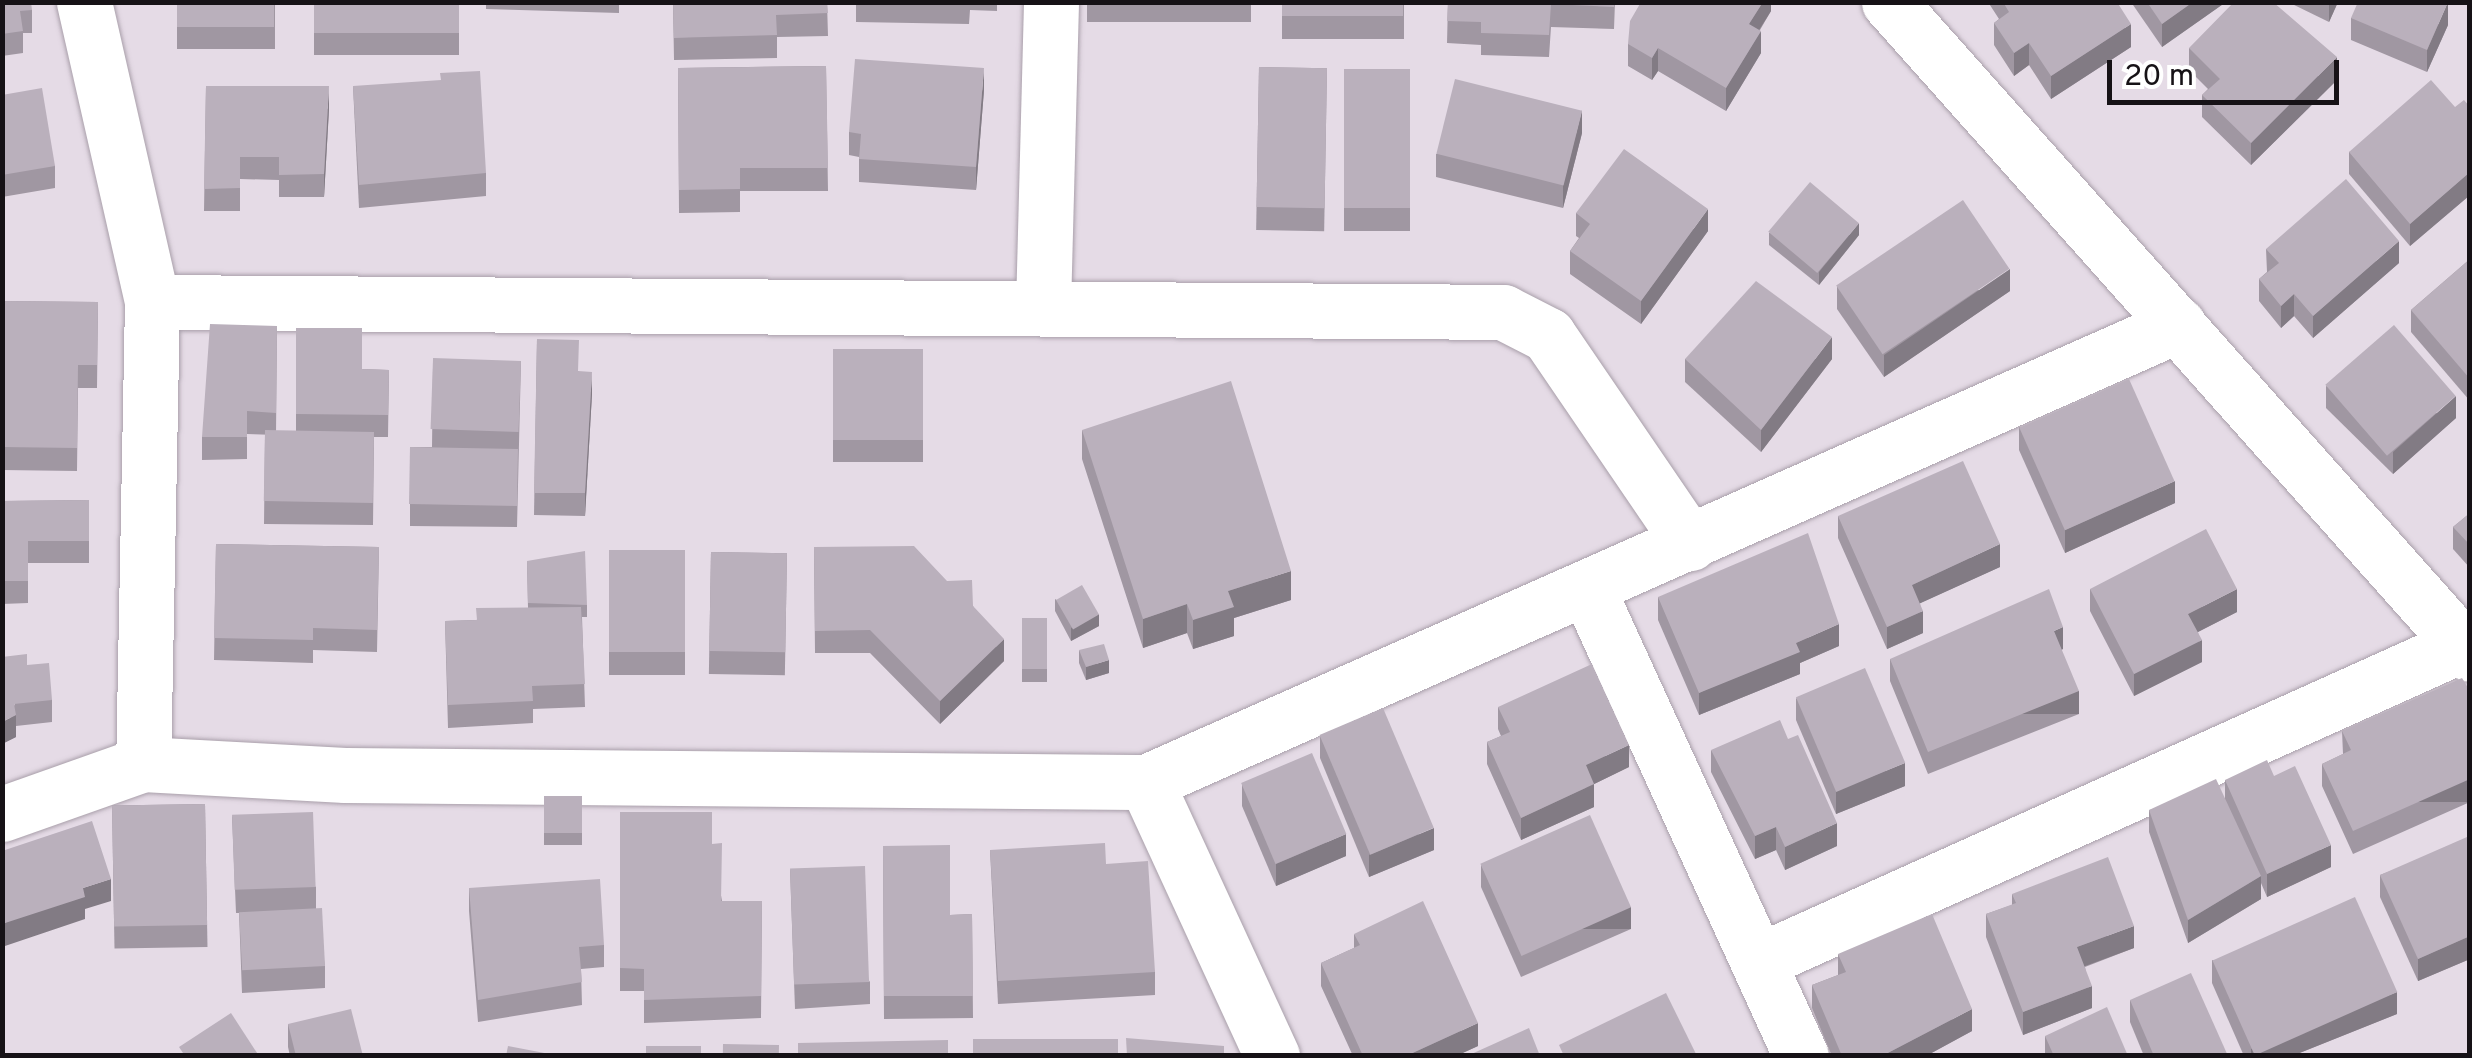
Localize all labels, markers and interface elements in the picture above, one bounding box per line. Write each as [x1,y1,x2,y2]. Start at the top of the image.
scale bar [2112,40,2344,102]
text: 20 m [2124,59,2194,96]

